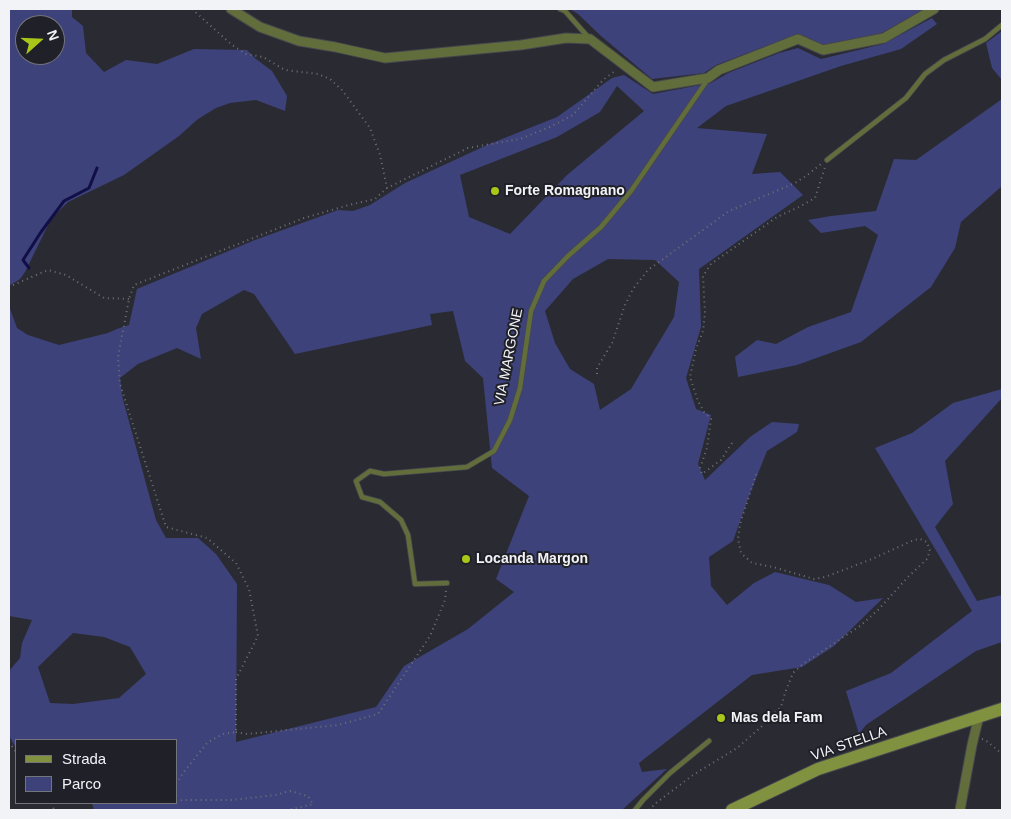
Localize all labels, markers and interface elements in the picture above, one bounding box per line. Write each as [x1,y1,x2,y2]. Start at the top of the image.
north arrow [15,15,65,65]
text: N [44,28,62,43]
place label: Forte Romagnano [505,183,625,199]
marker: Forte Romagnano [489,185,501,197]
street label: VIA MARGONE [491,307,527,407]
place label: Locanda Margon [476,551,588,567]
marker: Locanda Margon [460,553,472,565]
place label: Mas dela Fam [731,710,823,726]
marker: Mas dela Fam [715,712,727,724]
street label: VIA STELLA [809,723,889,765]
legend [15,739,178,804]
text: Strada [62,750,106,767]
text: Parco [62,775,101,792]

